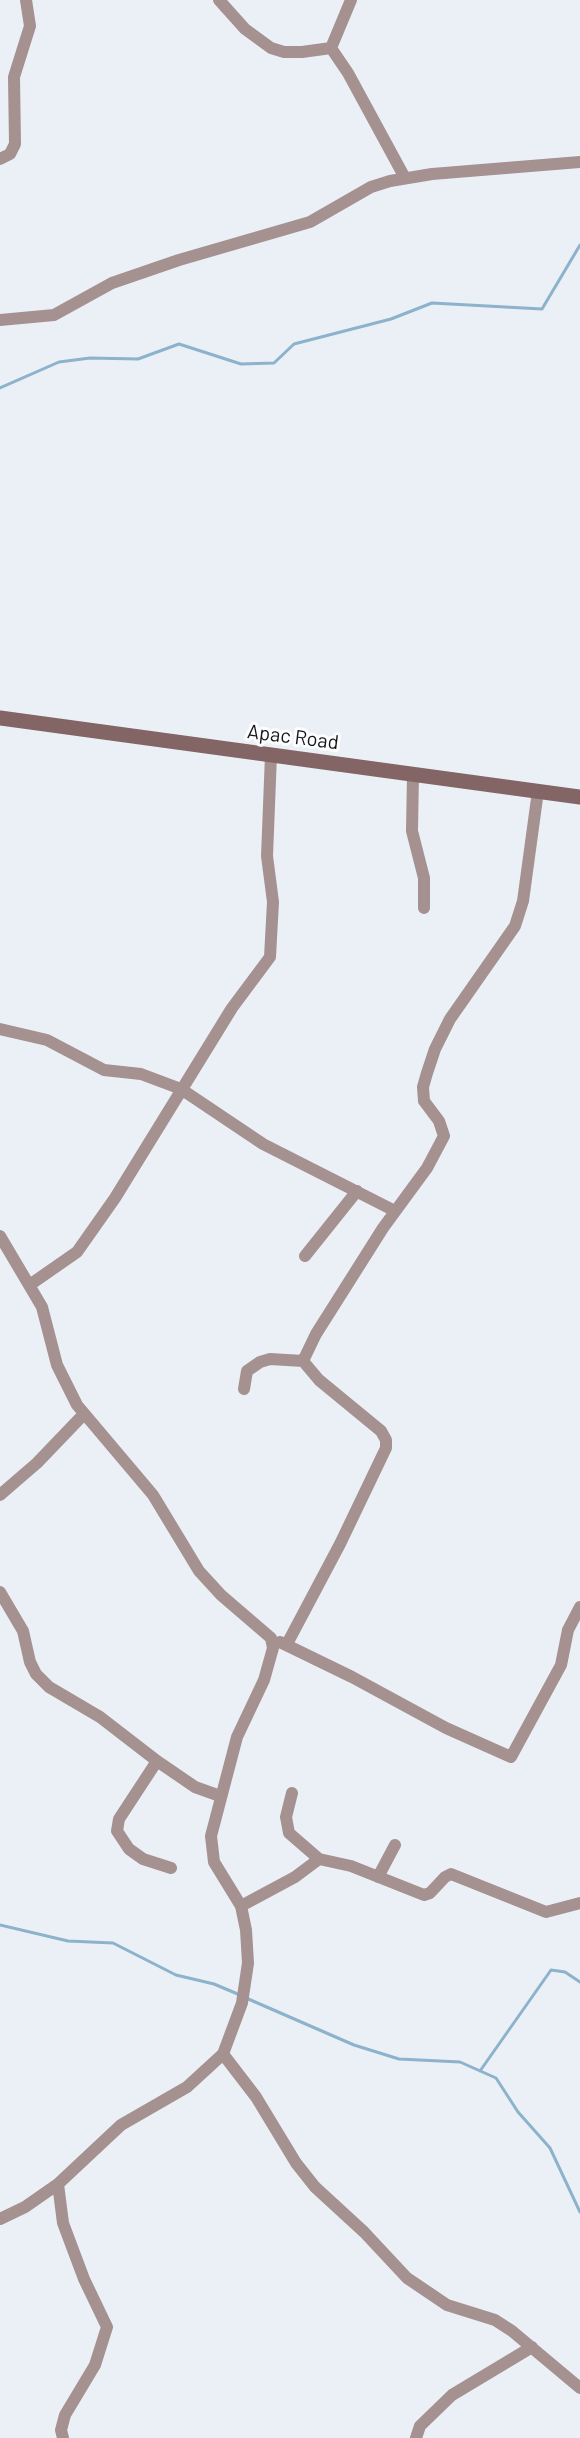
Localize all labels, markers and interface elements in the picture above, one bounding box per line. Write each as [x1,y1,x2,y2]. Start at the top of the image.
street label: Apac Road [246,719,340,755]

